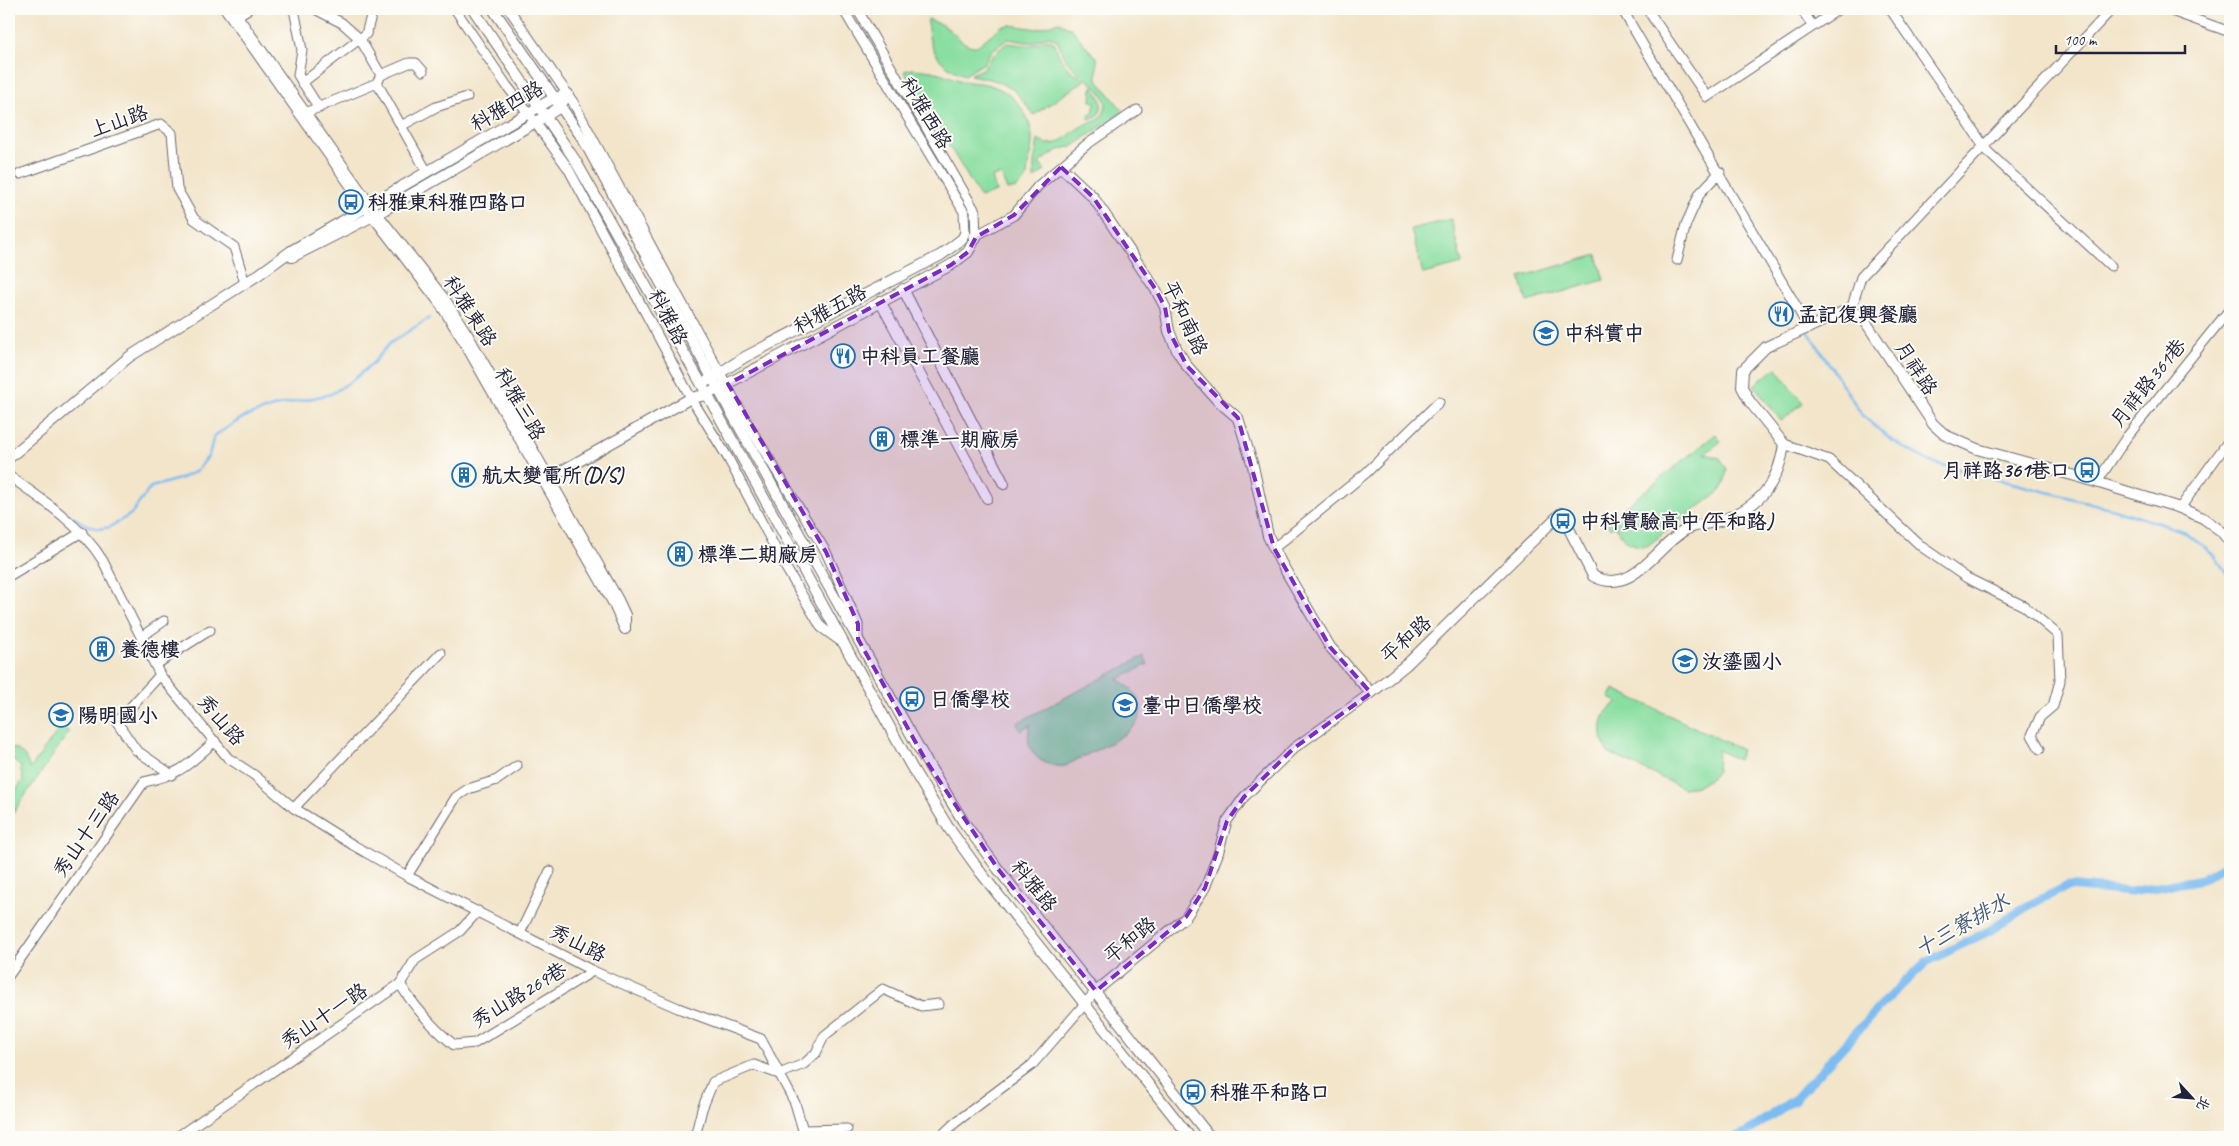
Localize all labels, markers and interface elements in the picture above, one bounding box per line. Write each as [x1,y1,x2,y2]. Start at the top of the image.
scale bar [2056,22,2185,54]
text: 100 m [2064,31,2098,50]
street label: 科雅西路 [895,72,958,155]
street label: 科雅四路 [466,75,549,137]
street label: 上山路 [87,99,152,143]
bus stop icon: 科雅東科雅四路口 [338,189,364,215]
place label: 科雅東科雅四路口 [368,190,528,215]
street label: 科雅東路 [438,271,503,352]
street label: 平和南路 [1157,276,1214,360]
street label: 科雅五路 [789,278,872,339]
street label: 科雅路 [643,285,694,350]
restaurant icon: 孟記復興餐廳 [1768,301,1794,327]
place label: 孟記復興餐廳 [1798,302,1918,327]
school or university icon: 中科實中 [1533,320,1559,346]
place label: 中科實中 [1564,321,1644,346]
street label: 月祥路361巷 [2105,333,2192,432]
street label: 月祥路 [1889,336,1943,401]
restaurant icon: 中科員工餐廳 [830,343,856,369]
place label: 中科員工餐廳 [860,344,980,369]
street label: 科雅三路 [489,363,551,446]
building icon: 標準一期廠房 [869,426,895,452]
place label: 標準一期廠房 [900,427,1020,452]
bus stop icon: 月祥路361巷口 [2074,457,2100,483]
place label: 月祥路361巷口 [1943,458,2070,483]
building icon: 航太變電所(D/S) [451,462,477,488]
place label: 航太變電所(D/S) [482,463,625,488]
bus stop icon: 中科實驗高中(平和路) [1550,508,1576,534]
place label: 中科實驗高中(平和路) [1580,509,1775,534]
building icon: 標準二期廠房 [667,541,693,567]
place label: 標準二期廠房 [698,542,818,567]
street label: 平和路 [1375,609,1437,668]
building icon: 養德樓 [89,636,115,662]
place label: 養德樓 [120,637,180,662]
school or university icon: 汝鎏國小 [1672,648,1698,674]
place label: 汝鎏國小 [1702,649,1782,674]
bus stop icon: 日僑學校 [899,686,925,712]
place label: 日僑學校 [930,687,1010,712]
street label: 秀山路 [192,689,251,752]
school or university icon: 臺中日僑學校 [1112,692,1138,718]
place label: 臺中日僑學校 [1142,693,1262,718]
school or university icon: 陽明國小 [48,702,74,728]
place label: 陽明國小 [78,703,158,728]
street label: 秀山十三路 [47,785,125,882]
street label: 科雅路 [1005,855,1063,918]
water label: 十三寮排水 [1910,887,2015,963]
street label: 平和路 [1099,911,1162,969]
street label: 秀山路 [546,918,611,968]
street label: 秀山路269巷 [467,956,572,1033]
street label: 秀山十一路 [276,977,373,1054]
north arrow [2166,1074,2216,1124]
bus stop icon: 科雅平和路口 [1180,1079,1206,1105]
place label: 科雅平和路口 [1210,1080,1330,1105]
text: 北 [2193,1093,2214,1113]

